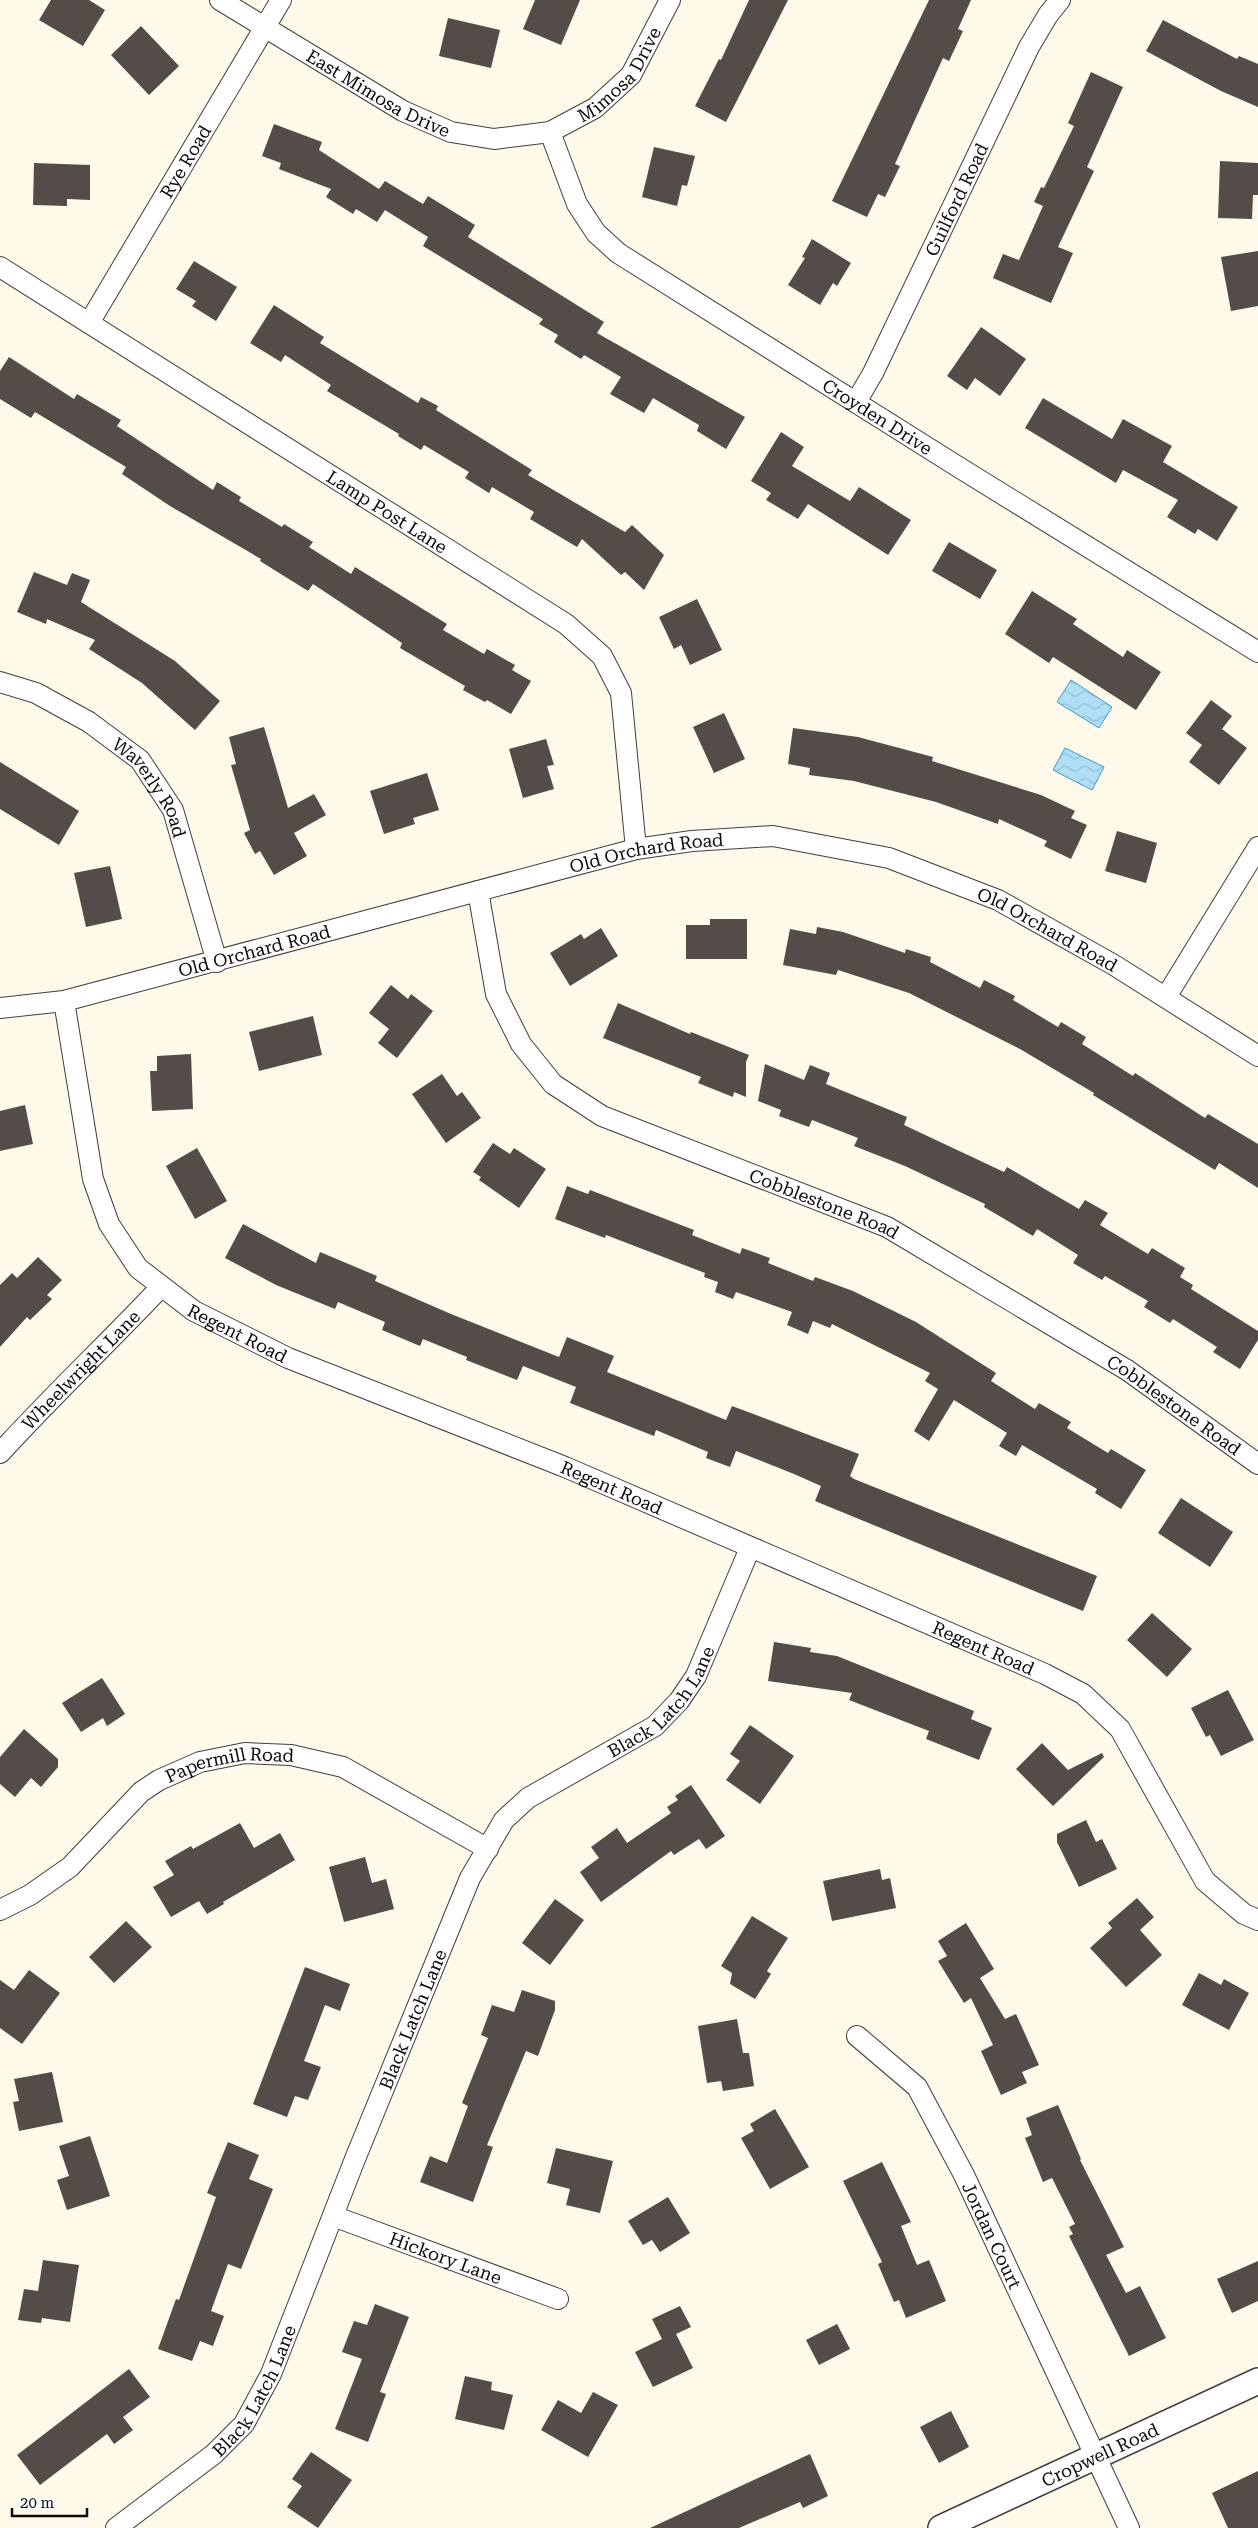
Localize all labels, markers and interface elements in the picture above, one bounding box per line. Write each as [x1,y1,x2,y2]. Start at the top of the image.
street label: Mimosa Drive [574,23,665,126]
street label: East Mimosa Drive [303,45,454,141]
street label: Rye Road [155,121,215,202]
street label: Guilford Road [920,139,992,259]
street label: Croyden Drive [819,374,937,459]
street label: Lamp Post Lane [323,465,452,557]
street label: Waverly Road [109,733,191,840]
street label: Old Orchard Road [567,829,725,877]
street label: Old Orchard Road [975,883,1122,976]
street label: Old Orchard Road [176,920,333,981]
street label: Cobblestone Road [746,1164,904,1243]
street label: Regent Road [184,1299,291,1367]
street label: Wheelwright Lane [17,1305,144,1434]
street label: Cobblestone Road [1104,1350,1246,1459]
street label: Regent Road [558,1456,666,1519]
street label: Regent Road [929,1616,1038,1679]
street label: Black Latch Lane [604,1643,718,1761]
street label: Papermill Road [162,1743,295,1787]
street label: Black Latch Lane [374,1946,450,2092]
street label: Jordan Court [958,2179,1026,2292]
street label: Hickory Lane [386,2227,505,2288]
street label: Black Latch Lane [208,2322,300,2460]
street label: Cropwell Road [1038,2418,1162,2491]
scale bar [12,2486,88,2518]
text: 20 m [20,2494,55,2512]

